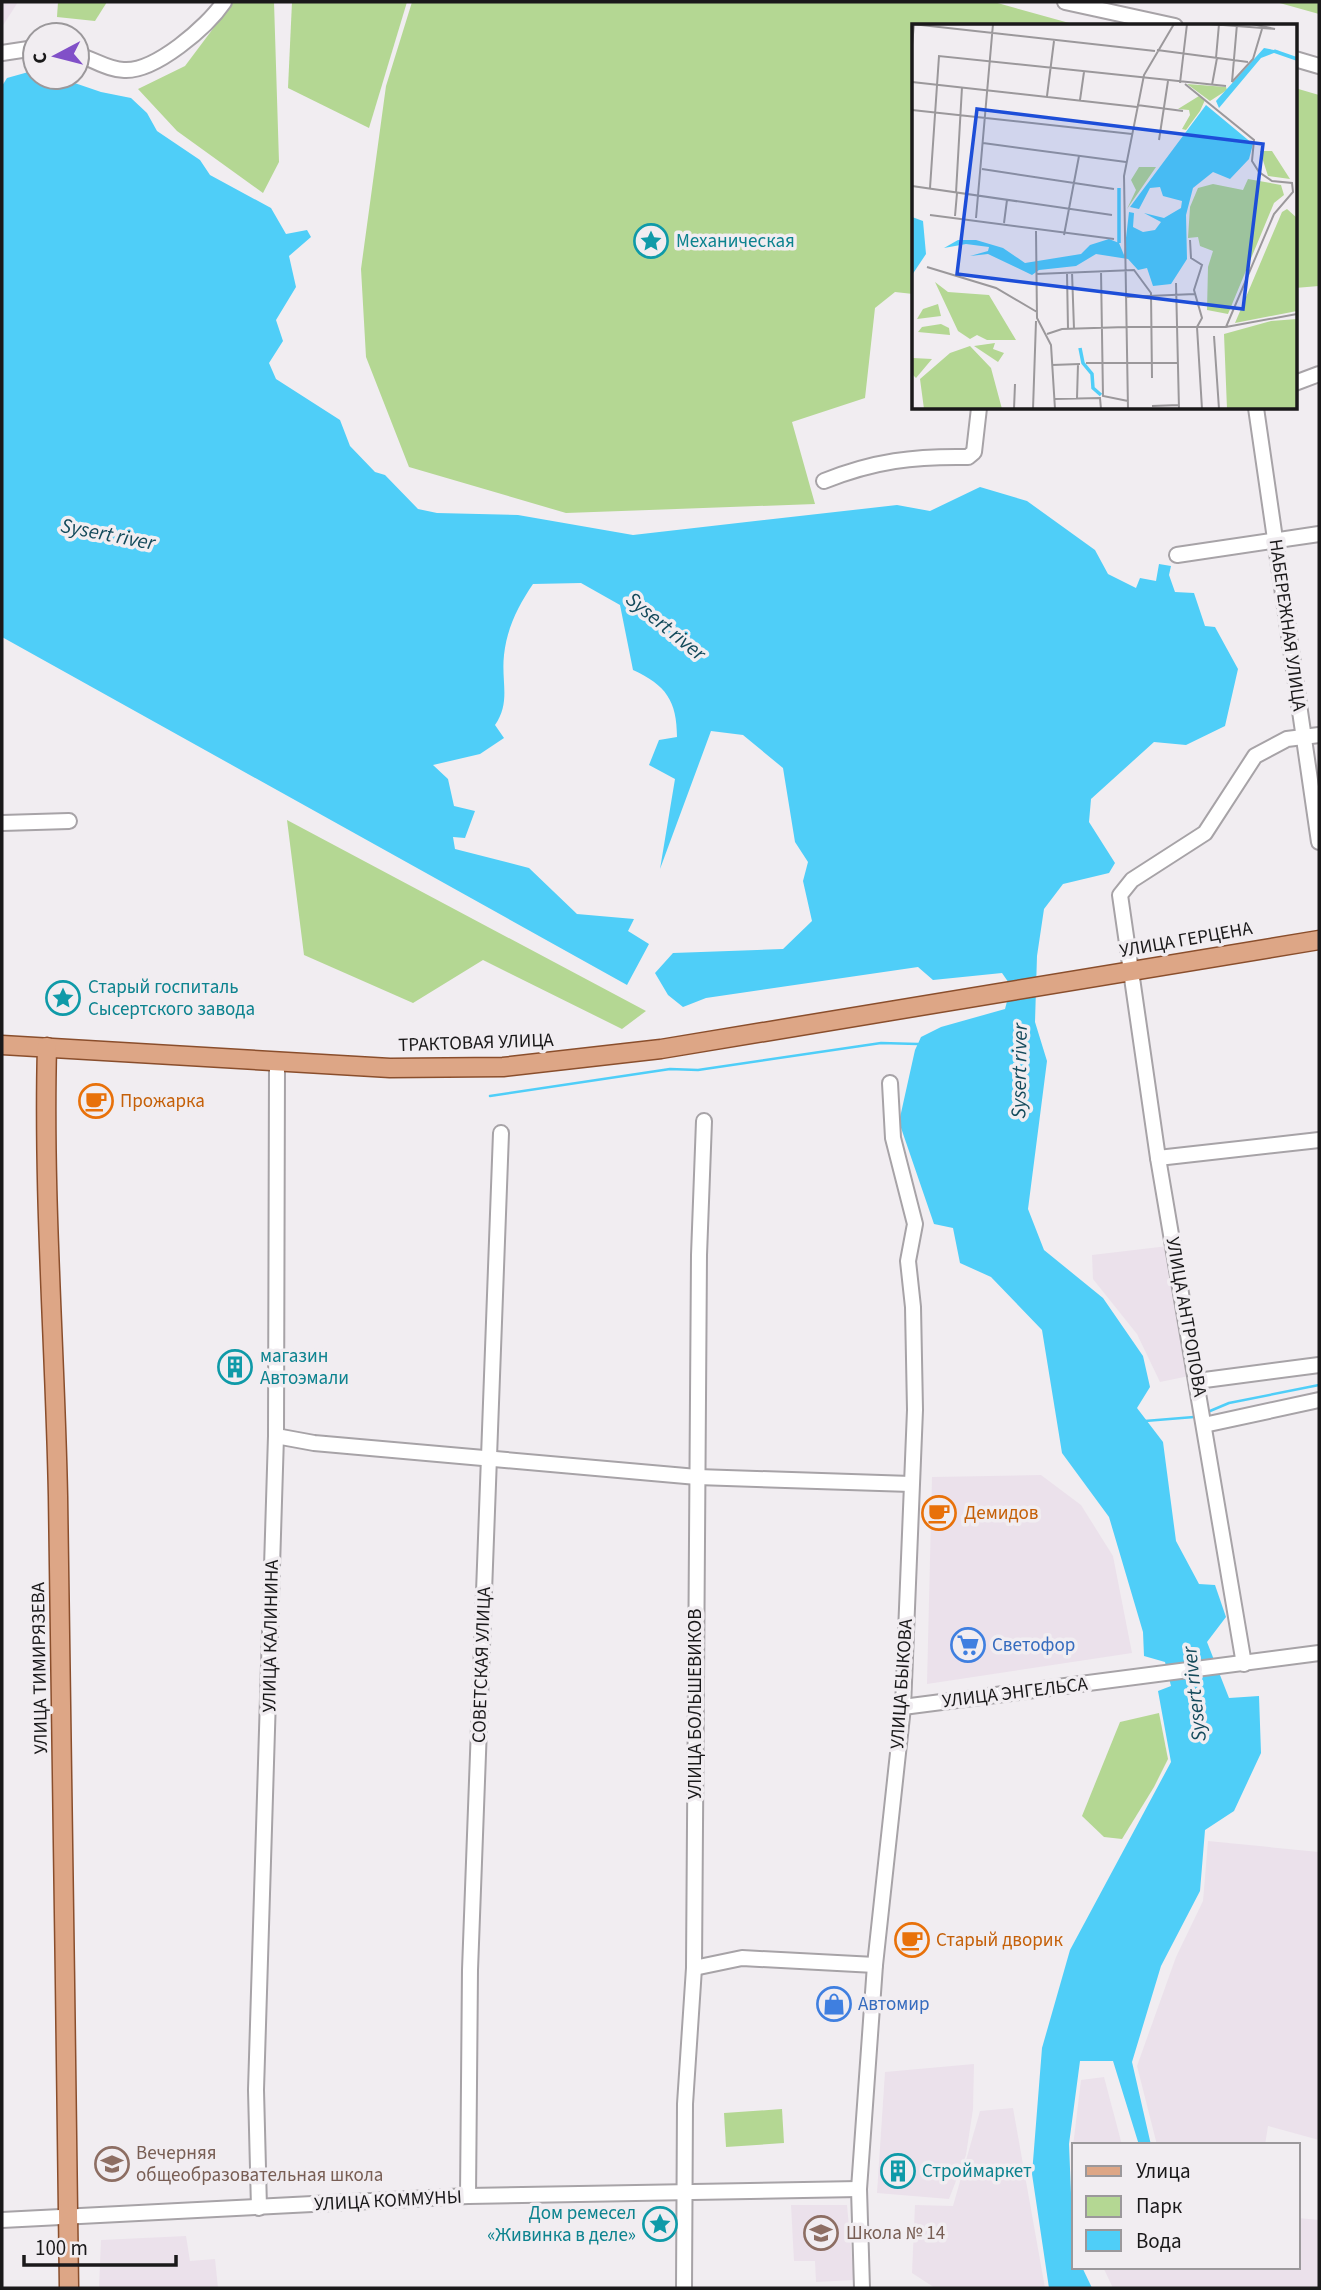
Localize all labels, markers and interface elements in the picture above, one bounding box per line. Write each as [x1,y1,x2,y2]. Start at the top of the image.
north arrow [21,21,91,91]
inset map [912,24,1296,410]
text: С [27,51,55,65]
place icon: Механическая [632,222,670,260]
place label: Механическая [676,228,795,255]
water label: Sysert river [58,510,159,558]
street label: НАБЕРЕЖНАЯ УЛИЦА [1262,537,1313,713]
water label: Sysert river [619,584,713,668]
street label: УЛИЦА ГЕРЦЕНА [1117,915,1255,965]
place label: Старый госпиталь Сысертского завода [88,974,255,1023]
place icon: Старый госпиталь Сысертского завода [44,979,82,1017]
water label: Sysert river [1003,1022,1035,1119]
street label: ТРАКТОВАЯ УЛИЦА [398,1027,555,1059]
cafe icon: Прожарка [77,1082,115,1120]
place label: Прожарка [120,1088,205,1115]
street label: УЛИЦА АНТРОПОВА [1159,1235,1213,1400]
place label: магазин Автоэмали [260,1343,349,1392]
building icon: магазин Автоэмали [216,1348,254,1386]
cafe icon: Демидов [920,1494,958,1532]
place label: Демидов [964,1500,1039,1527]
street label: УЛИЦА КАЛИНИНА [256,1559,286,1713]
street label: УЛИЦА ТИМИРЯЗЕВА [25,1581,55,1754]
street label: СОВЕТСКАЯ УЛИЦА [466,1586,498,1744]
street label: УЛИЦА БОЛЬШЕВИКОВ [682,1609,709,1799]
street label: УЛИЦА БЫКОВА [884,1617,920,1750]
supermarket icon: Светофор [949,1626,987,1664]
place label: Светофор [992,1632,1075,1659]
water label: Sysert river [1174,1644,1214,1743]
street label: УЛИЦА ЭНГЕЛЬСА [941,1671,1090,1715]
cafe icon: Старый дворик [893,1921,931,1959]
place label: Старый дворик [936,1927,1063,1954]
shop icon: Автомир [815,1985,853,2023]
place label: Автомир [858,1991,930,2018]
place label: Вечерняя общеобразовательная школа [136,2140,383,2189]
legend [1072,2143,1300,2269]
school or university icon: Вечерняя общеобразовательная школа [93,2145,131,2183]
building icon: Строймаркет [879,2152,917,2190]
text: Улица [1136,2156,1191,2186]
place label: Строймаркет [922,2158,1032,2185]
street label: УЛИЦА КОММУНЫ [314,2184,462,2218]
text: Парк [1136,2191,1183,2221]
place label: Дом ремесел «Живинка в деле» [487,2200,636,2249]
place icon: Дом ремесел «Живинка в деле» [641,2205,679,2243]
school or university icon: Школа № 14 [802,2214,840,2252]
place label: Школа № 14 [846,2220,945,2247]
scale bar [24,2224,177,2268]
text: Вода [1136,2226,1182,2256]
text: 100 m [35,2233,88,2263]

